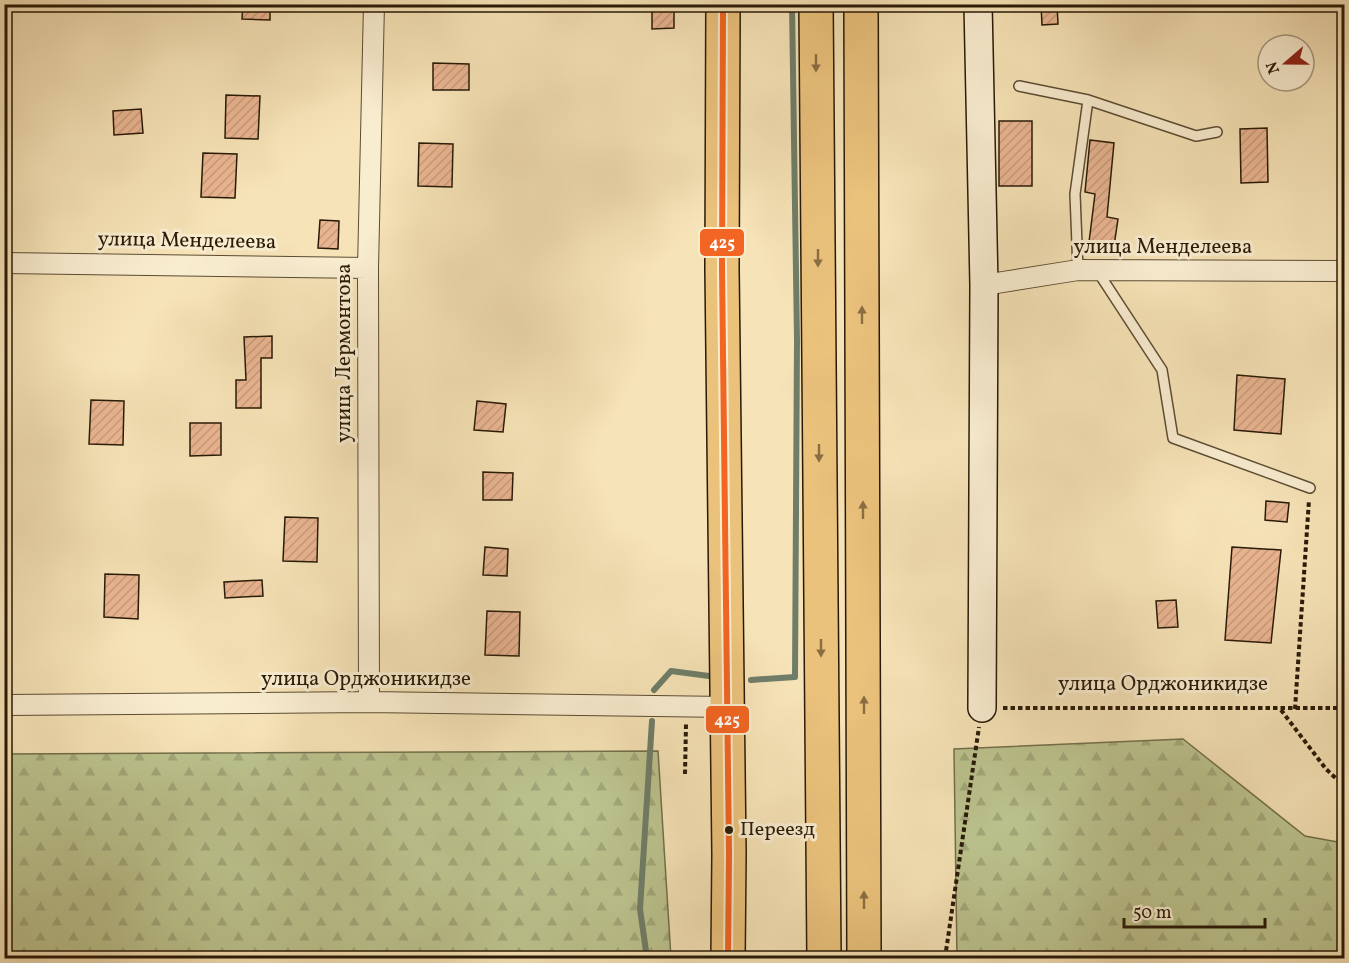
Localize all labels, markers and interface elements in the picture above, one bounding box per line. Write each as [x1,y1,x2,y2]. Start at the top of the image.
north arrow [1256,33,1316,93]
one-way arrow [811,53,821,72]
text: N [1261,58,1286,77]
street label: улица Менделеева [97,225,277,257]
line badge: 425 [699,228,745,257]
text: 425 [709,233,735,255]
street label: улица Менделеева [1074,233,1252,262]
one-way arrow [813,248,823,267]
street label: улица Лермонтова [330,263,359,443]
one-way arrow [857,306,867,325]
one-way arrow [814,443,824,462]
one-way arrow [858,501,868,520]
one-way arrow [816,638,826,657]
street label: улица Орджоникидзе [261,665,471,694]
street label: улица Орджоникидзе [1058,670,1268,699]
one-way arrow [859,696,869,715]
line badge: 425 [705,705,750,734]
text: 425 [714,710,740,732]
place label: Переезд [740,816,815,844]
marker: Переезд [723,824,735,836]
one-way arrow [859,891,869,910]
scale bar [1124,891,1265,929]
text: 50 m [1133,901,1172,926]

